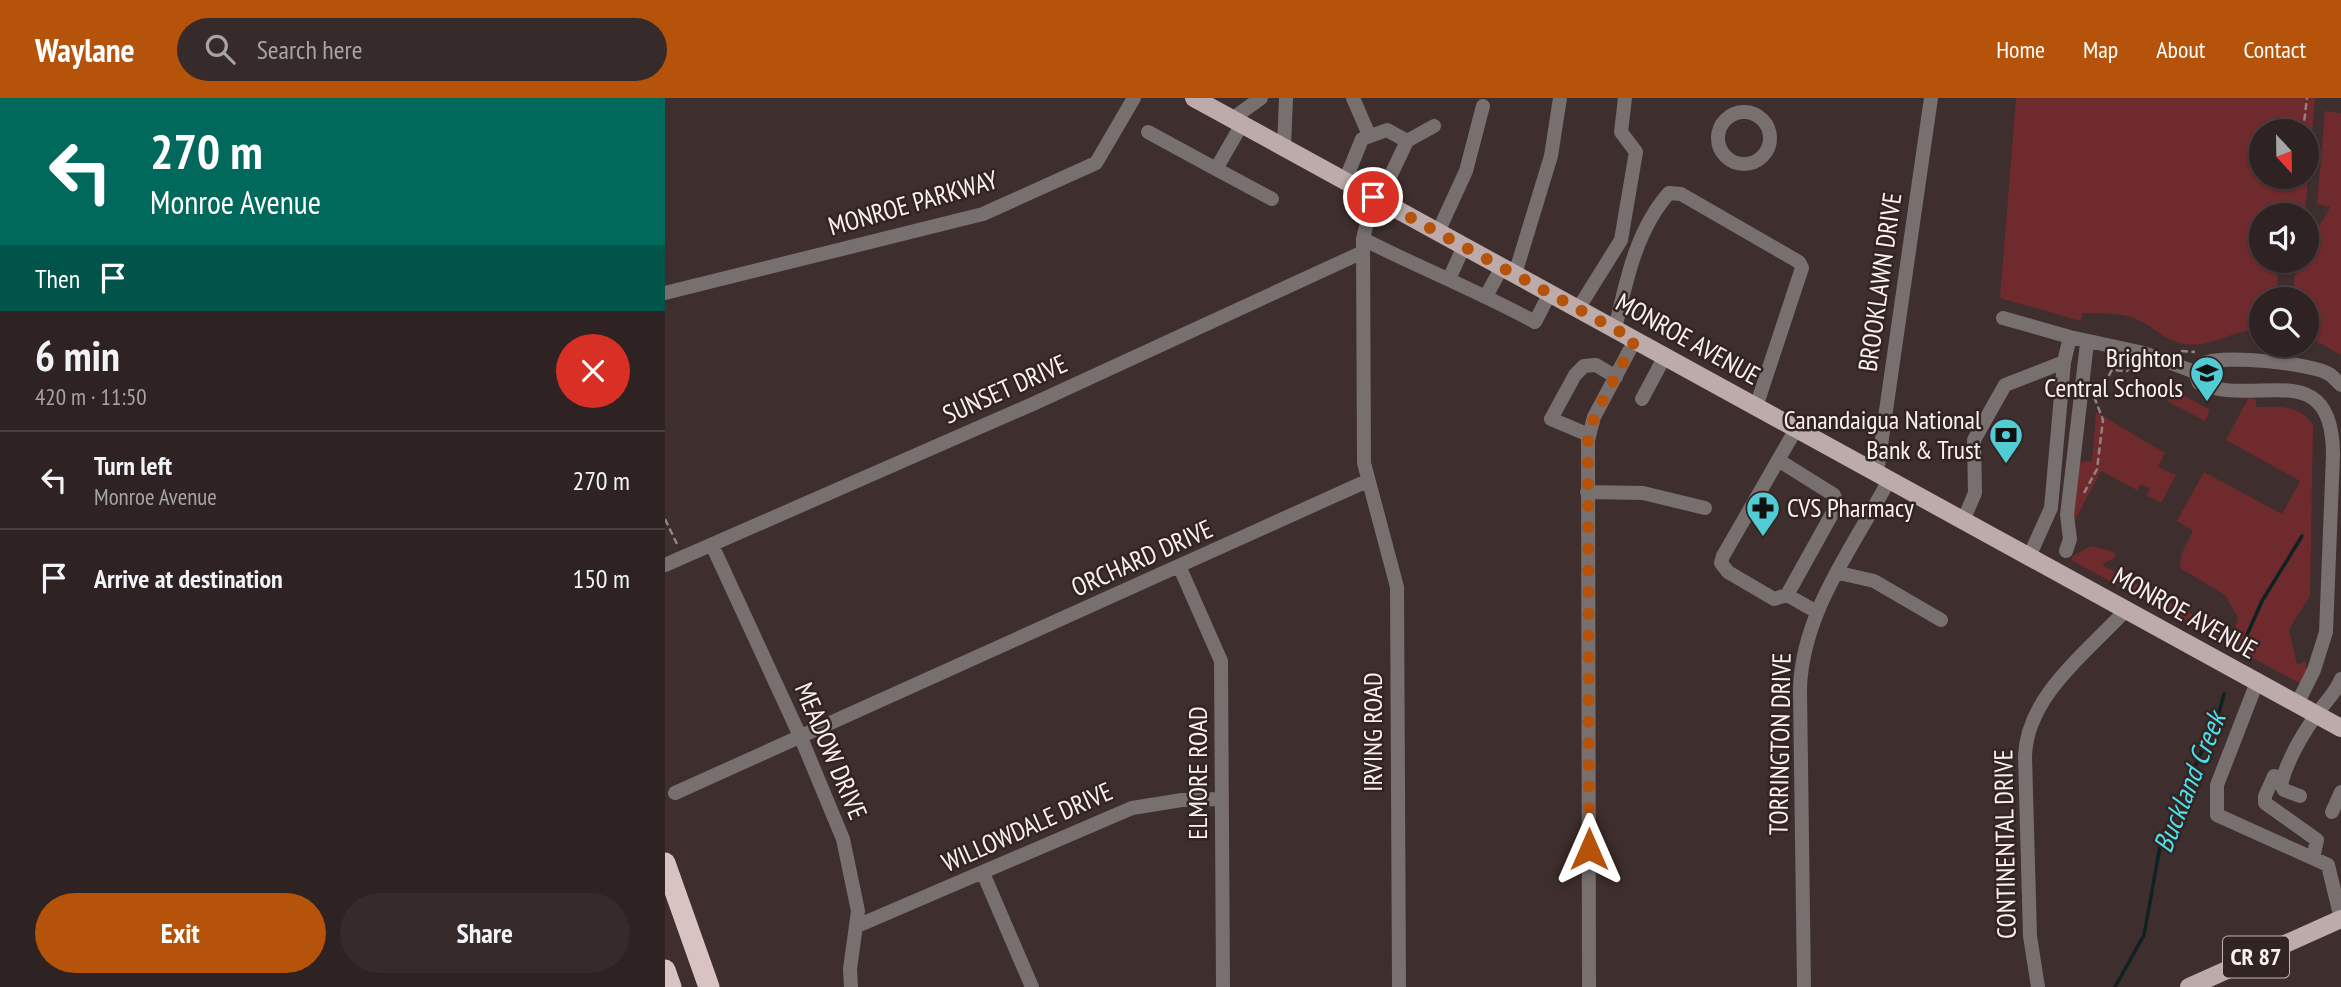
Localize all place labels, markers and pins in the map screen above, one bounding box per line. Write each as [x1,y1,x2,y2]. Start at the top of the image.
pin [1343,167,1403,227]
place label: Brighton Central Schools [2044,341,2183,404]
school or university icon: Brighton Central Schools [2188,354,2226,403]
place label: Canandaigua National Bank & Trust [1784,403,1981,466]
bank icon: Canandaigua National Bank & Trust [1987,416,2025,465]
pharmacy icon: CVS Pharmacy [1744,489,1782,538]
place label: CVS Pharmacy [1787,491,1914,524]

